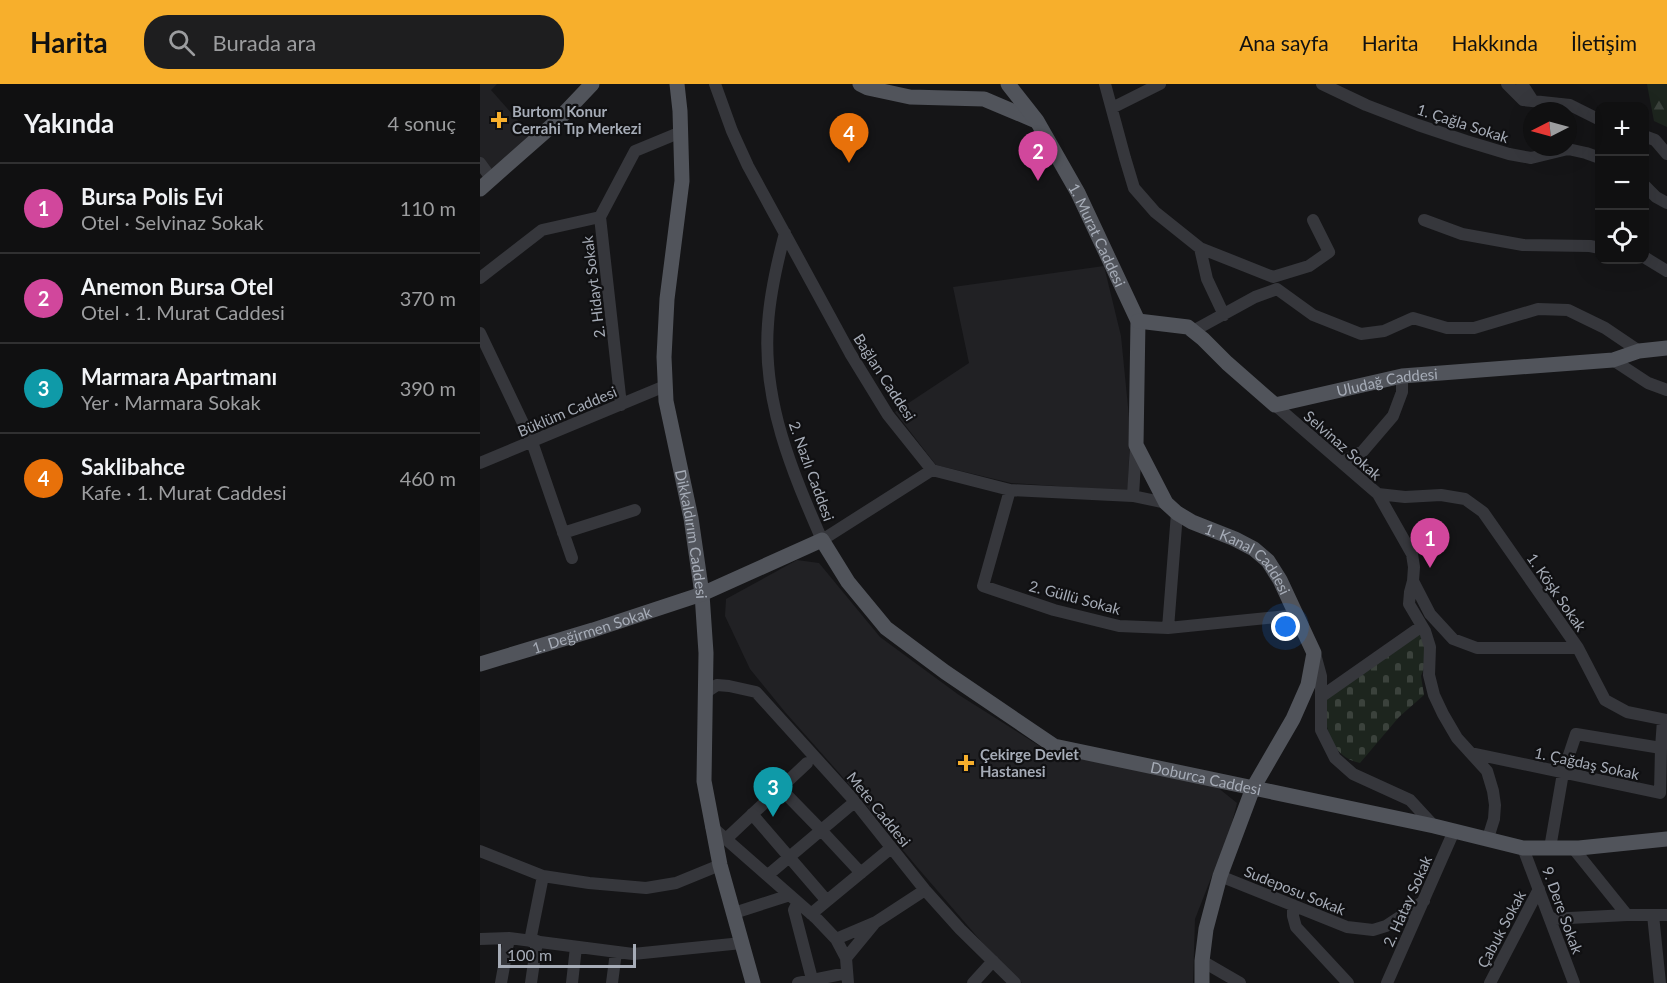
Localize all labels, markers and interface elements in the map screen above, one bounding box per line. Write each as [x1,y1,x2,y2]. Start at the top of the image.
search box [144,15,564,69]
text: Harita [30,25,108,59]
icon: search [165,26,198,59]
text: Burada ara [213,29,316,56]
text: Ana sayfa [1239,30,1329,55]
text: Harita [1362,30,1418,55]
text: Hakkında [1451,30,1538,55]
text: İletişim [1571,30,1637,55]
street label: 1. Çağla Sokak [1415,100,1512,146]
place label: Burtom Konur Cerrahi Tıp Merkezi [512,102,642,137]
north arrow [1523,102,1577,156]
map controls [1595,102,1649,264]
button: + [1595,102,1649,156]
text: Yakında [24,107,114,139]
text: 4 sonuç [387,111,456,135]
marker: Burtom Konur Cerrahi Tıp Merkezi [490,111,508,129]
pin: 4 [830,113,868,163]
pin: 2 [1018,132,1058,181]
button: − [1595,156,1649,210]
street label: 1. Murat Caddesi [1065,180,1130,290]
text: Bursa Polis Evi [81,183,223,210]
text: 1 [38,196,49,220]
text: 110 m [400,196,456,220]
text: Otel · Selvinaz Sokak [81,210,264,234]
button: locate [1595,210,1649,264]
street label: 2. Hidayt Sokak [578,234,608,339]
text: Anemon Bursa Otel [81,273,273,300]
text: 2 [38,286,49,310]
text: 370 m [400,286,456,310]
text: Otel · 1. Murat Caddesi [81,300,285,324]
street label: Bağlan Caddesi [850,330,920,424]
text: Marmara Apartmanı [81,363,277,390]
street label: Uludağ Caddesi [1335,364,1438,400]
text: 3 [38,376,49,400]
text: 390 m [400,376,456,400]
street label: Büklüm Caddesi [515,382,619,440]
text: Yer · Marmara Sokak [81,390,261,414]
street label: Selvinaz Sokak [1301,407,1386,484]
street label: 2. Nazlı Caddesi [786,419,838,523]
text: Saklibahce [81,453,185,480]
text: 4 [38,466,49,490]
text: 460 m [400,466,456,490]
street label: Dikkaldırım Caddesi [672,468,711,599]
text: Kafe · 1. Murat Caddesi [81,480,287,504]
pin: 1 [1410,518,1450,568]
street label: 1. Kanal Caddesi [1202,519,1294,597]
street label: 1. Köşk Sokak [1523,549,1591,635]
street label: 2. Güllü Sokak [1027,576,1123,618]
street label: 1. Değirmen Sokak [530,602,654,657]
your location [1271,612,1300,641]
street label: 1. Çağdaş Sokak [1533,743,1641,783]
place label: Çekirge Devlet Hastanesi [980,745,1079,780]
marker: Çekirge Devlet Hastanesi [957,754,975,772]
street label: Doburca Caddesi [1149,758,1263,798]
pin: 3 [754,768,792,817]
street label: Mete Caddesi [843,768,915,850]
street label: 2. Hatay Sokak [1379,852,1435,949]
street label: Sudeposu Sokak [1242,862,1349,919]
street label: 9. Dere Sokak [1539,864,1587,956]
street label: Çabuk Sokak [1473,887,1529,971]
scale bar [498,941,636,968]
text: 100 m [507,945,552,964]

